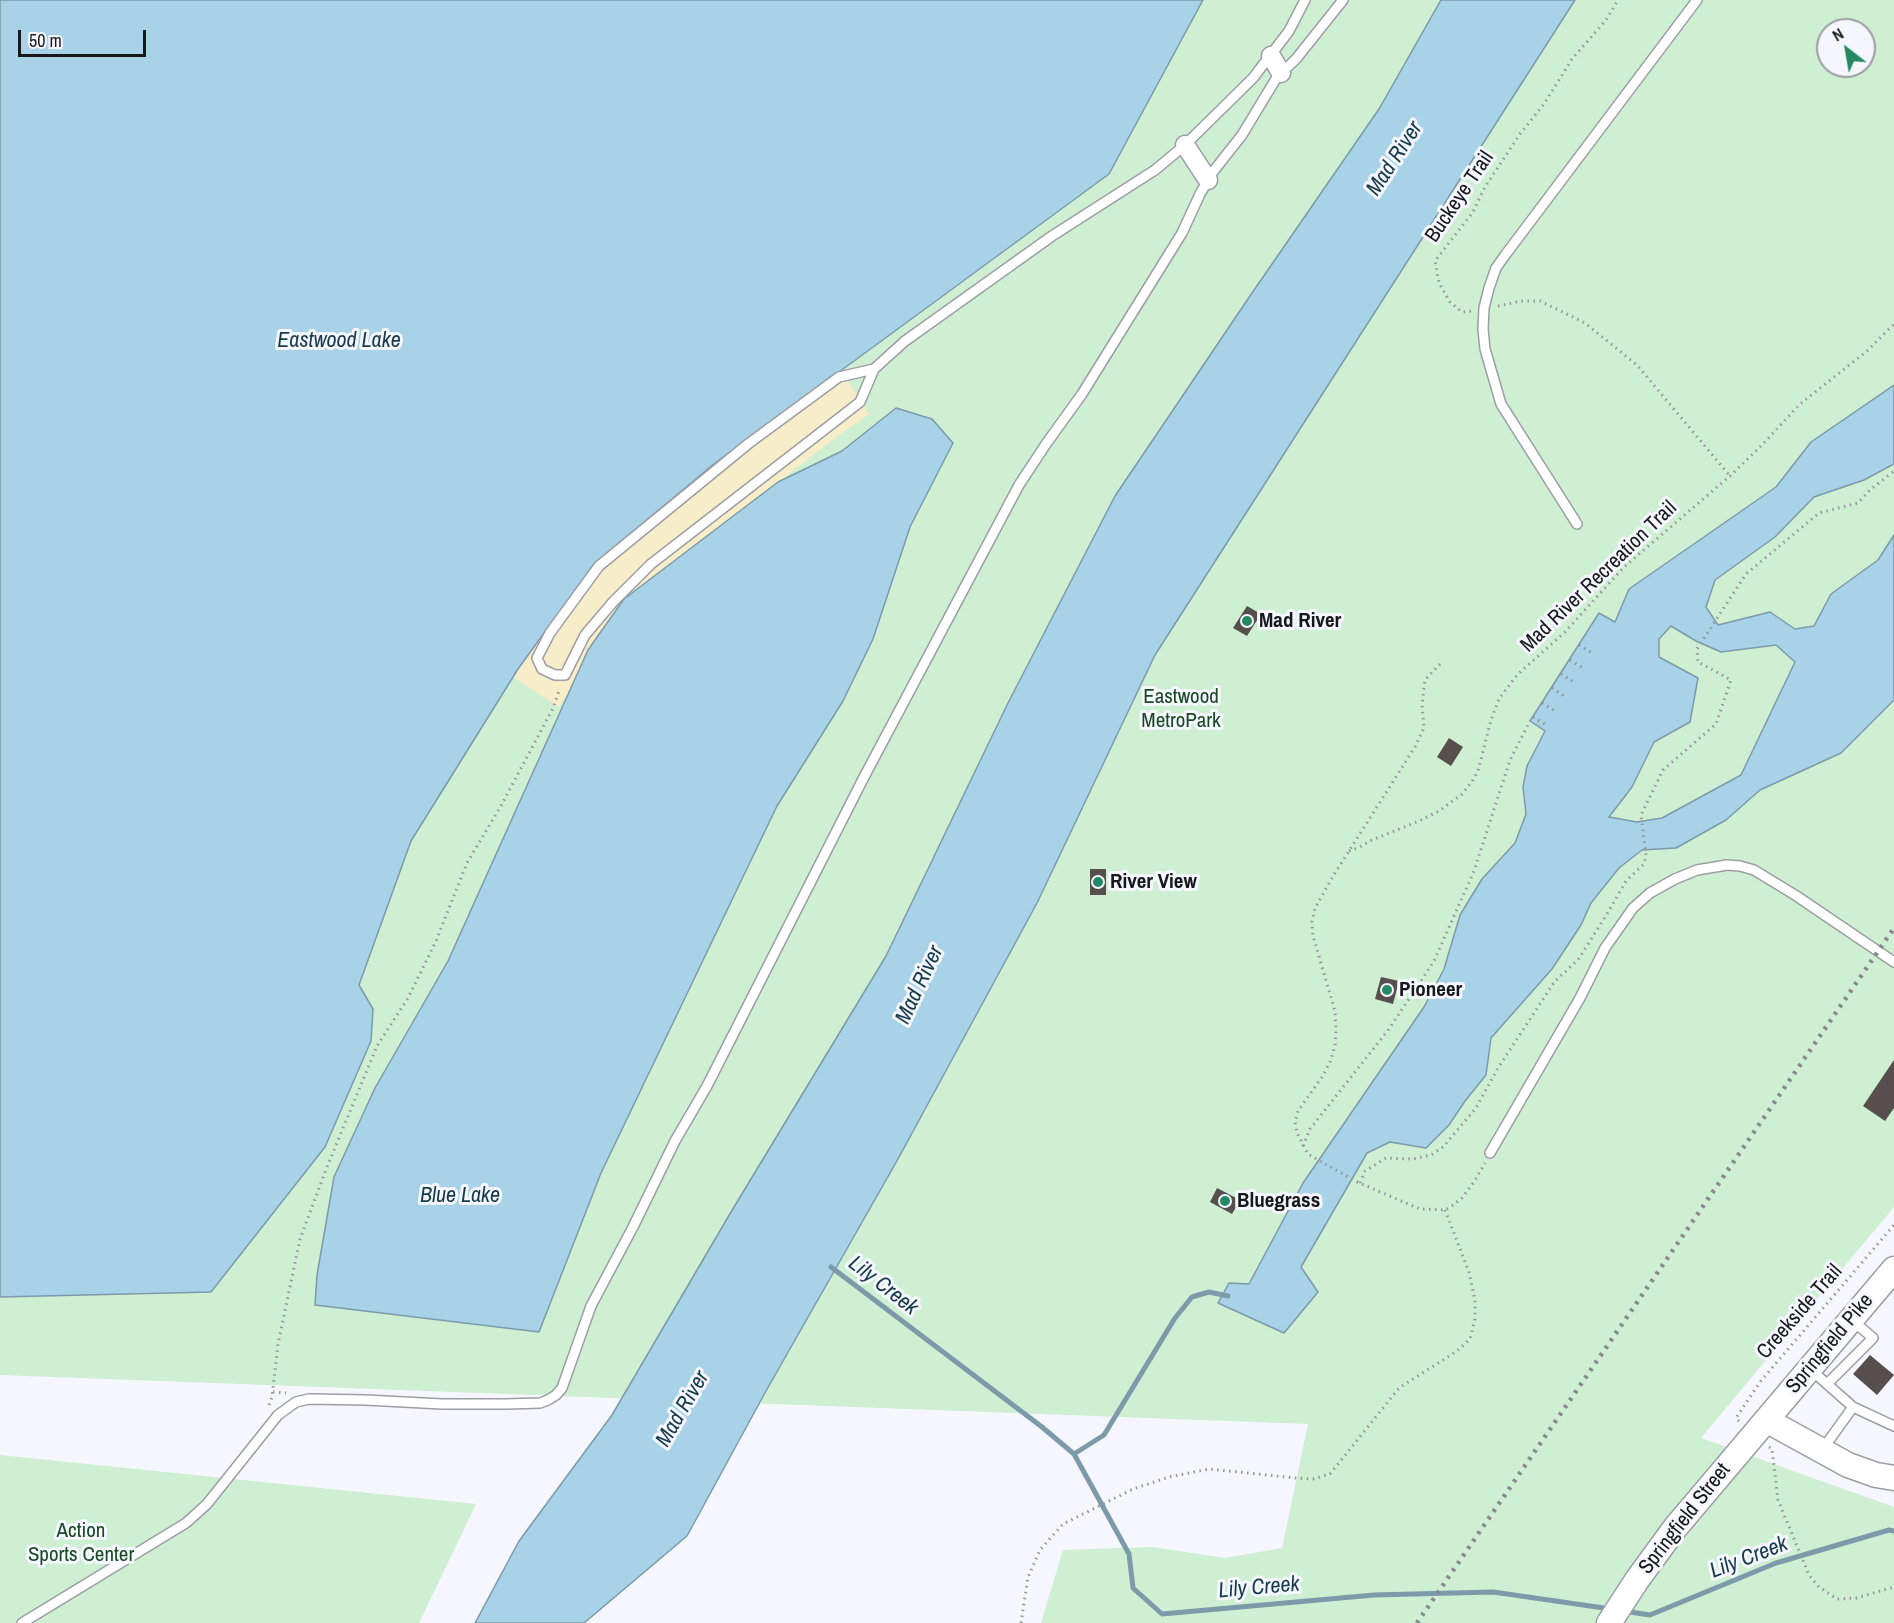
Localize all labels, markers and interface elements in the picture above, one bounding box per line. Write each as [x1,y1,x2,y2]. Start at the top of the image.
scale bar [21,18,148,56]
north arrow [1816,18,1876,78]
text: N [1828,22,1847,46]
text: 50 m [29,28,62,53]
water label: Mad River [1361,117,1429,201]
street label: Buckeye Trail [1420,147,1500,247]
water label: Eastwood Lake [277,328,401,354]
street label: Mad River Recreation Trail [1516,496,1682,658]
place label: Mad River [1259,608,1341,634]
marker: Mad River [1240,614,1254,628]
park label: Eastwood MetroPark [1141,684,1221,734]
place label: River View [1110,869,1197,895]
marker: River View [1091,875,1105,889]
water label: Mad River [890,942,950,1028]
place label: Pioneer [1399,977,1462,1003]
marker: Pioneer [1380,983,1394,997]
water label: Blue Lake [420,1183,500,1209]
place label: Bluegrass [1237,1188,1320,1214]
marker: Bluegrass [1218,1194,1232,1208]
water label: Lily Creek [843,1251,923,1321]
street label: Creekside Trail [1752,1260,1848,1364]
street label: Springfield Pike [1781,1289,1879,1399]
water label: Mad River [651,1366,715,1452]
street label: Springfield Street [1634,1458,1736,1580]
park label: Action Sports Center [28,1518,134,1568]
water label: Lily Creek [1706,1531,1792,1585]
water label: Lily Creek [1217,1571,1301,1605]

